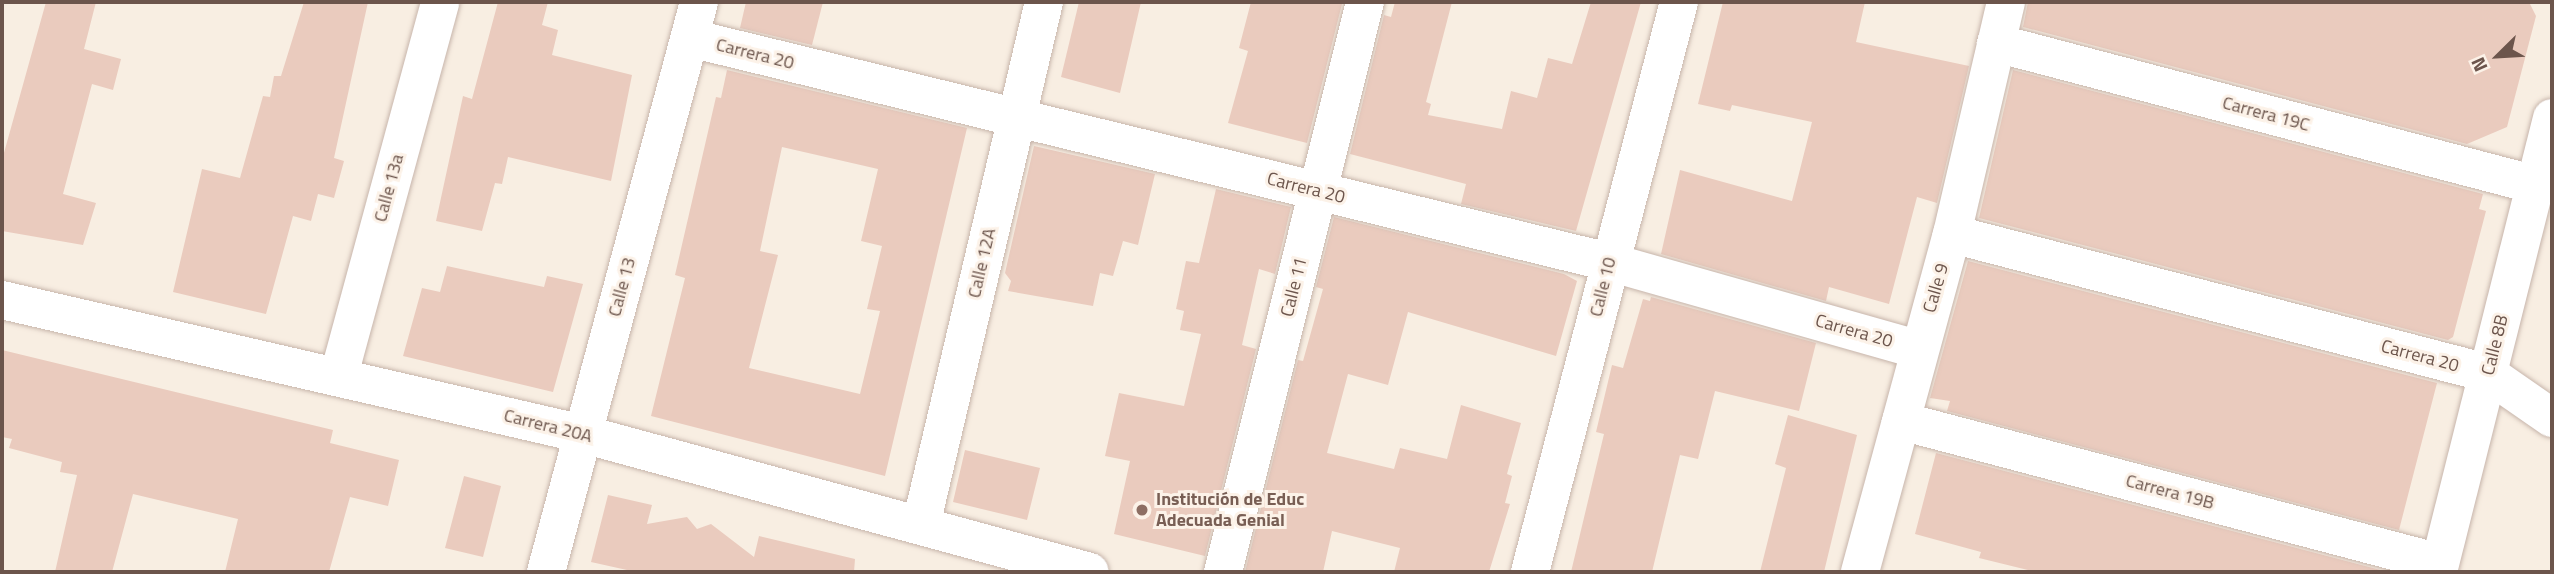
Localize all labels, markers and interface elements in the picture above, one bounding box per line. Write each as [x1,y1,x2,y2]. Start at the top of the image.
north arrow [2463,21,2533,91]
street label: Carrera 20 [714,34,796,74]
text: N [2462,53,2494,77]
street label: Carrera 19C [2220,92,2312,136]
street label: Calle 13a [370,152,408,224]
street label: Carrera 20 [1265,168,1347,208]
street label: Calle 12A [963,226,1001,300]
street label: Calle 13 [604,255,640,319]
street label: Calle 11 [1276,255,1312,319]
street label: Calle 10 [1585,255,1621,319]
street label: Calle 9 [1919,261,1953,315]
street label: Carrera 20 [1813,310,1895,352]
street label: Calle 8B [2477,313,2513,377]
street label: Carrera 20 [2379,335,2461,377]
street label: Carrera 20A [502,405,594,447]
street label: Carrera 19B [2123,470,2217,514]
place label: Institución de Educ Adecuada Genial [1156,489,1304,532]
marker: Institución de Educ Adecuada Genial [1134,502,1150,518]

